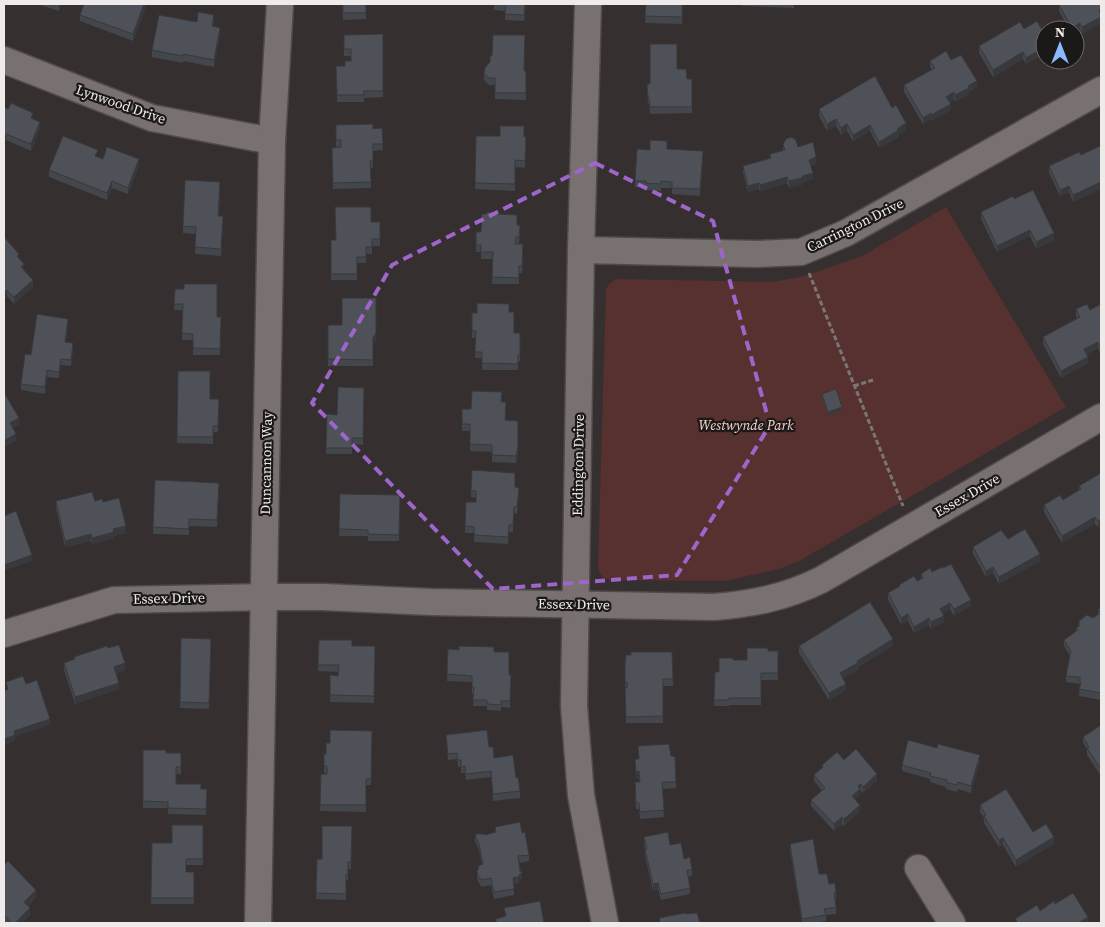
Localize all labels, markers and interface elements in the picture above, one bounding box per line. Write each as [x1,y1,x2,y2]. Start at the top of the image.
north arrow [1035,20,1085,70]
text: N [1055,22,1065,42]
street label: Lynwood Drive [73,79,169,129]
street label: Carrington Drive [803,193,907,257]
street label: Duncannon Way [255,410,277,515]
street label: Eddington Drive [567,414,589,516]
park label: Westwynde Park [698,415,794,435]
street label: Essex Drive [931,468,1003,522]
street label: Essex Drive [133,587,205,609]
street label: Essex Drive [538,593,610,615]

